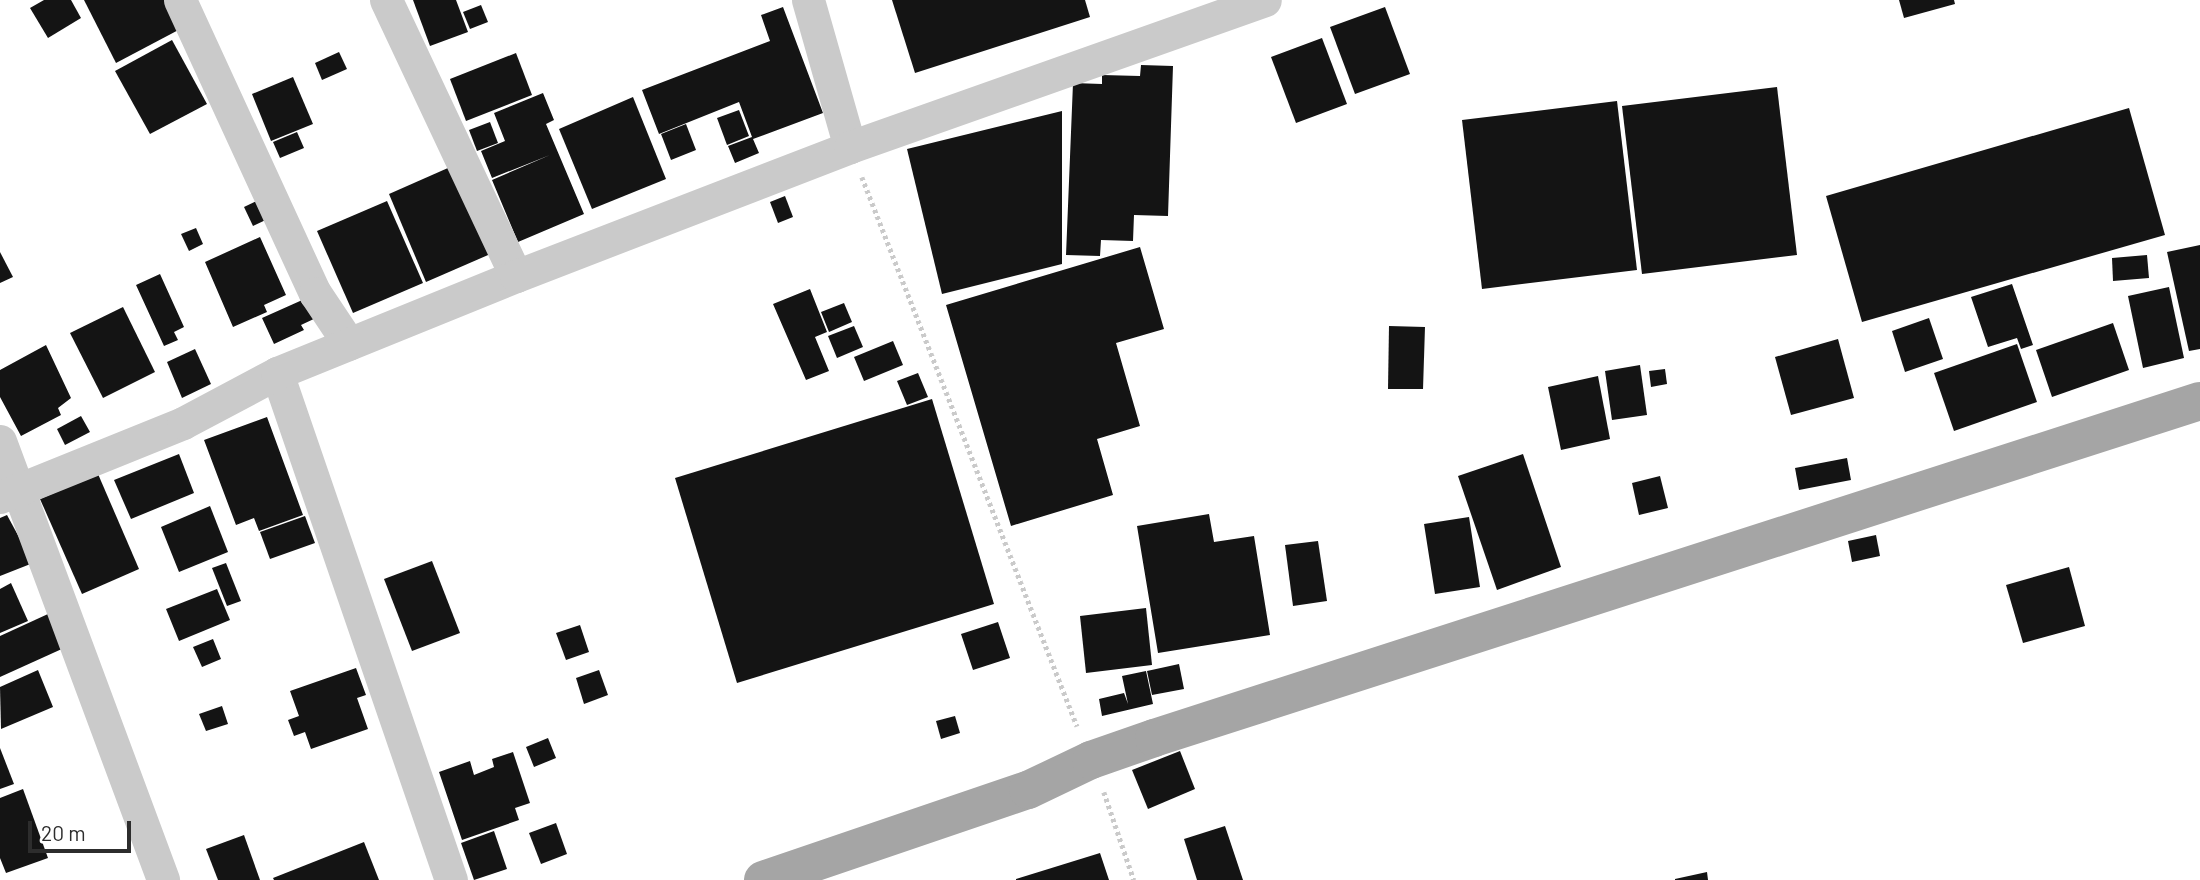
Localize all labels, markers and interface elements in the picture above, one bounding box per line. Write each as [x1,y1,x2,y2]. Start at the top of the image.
scale bar [32,806,135,850]
text: 20 m [41,820,86,845]

